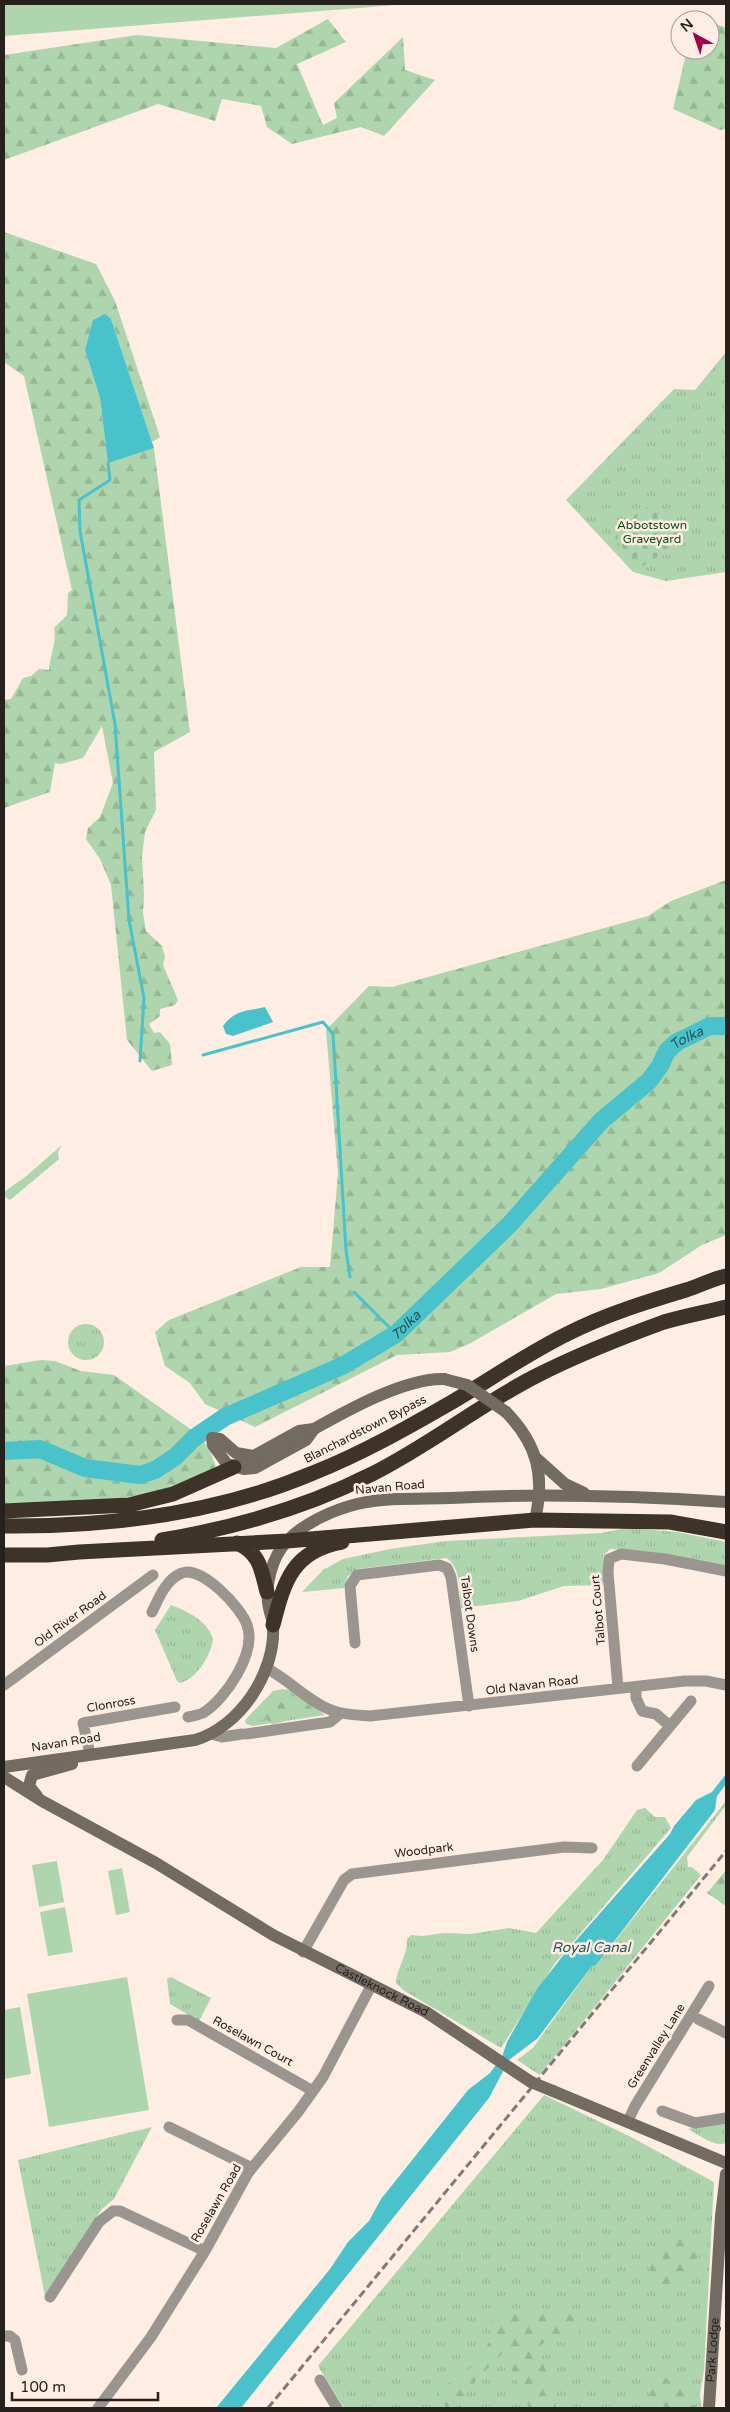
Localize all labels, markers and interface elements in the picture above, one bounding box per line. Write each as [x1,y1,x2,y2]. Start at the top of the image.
north arrow [670,10,720,60]
text: N [677,15,697,36]
park label: Abbotstown Graveyard [617,518,687,546]
water label: Tolka [666,1022,707,1053]
water label: Tolka [388,1306,425,1343]
street label: Blanchardstown Bypass [301,1392,429,1466]
street label: Navan Road [355,1477,425,1497]
street label: Talbot Court [588,1574,608,1646]
street label: Talbot Downs [458,1575,482,1653]
street label: Old River Road [31,1588,109,1650]
street label: Old Navan Road [485,1672,579,1698]
street label: Clonross [86,1693,137,1715]
street label: Navan Road [30,1730,102,1754]
street label: Woodpark [394,1839,455,1861]
water label: Royal Canal [552,1939,632,1956]
street label: Castleknock Road [333,1960,431,2019]
street label: Greenvalley Lane [624,2001,688,2091]
street label: Roselawn Court [210,2013,296,2069]
street label: Roselawn Road [188,2161,244,2245]
street label: Park Lodge [704,2317,722,2383]
scale bar [12,2370,159,2402]
text: 100 m [20,2378,66,2396]

